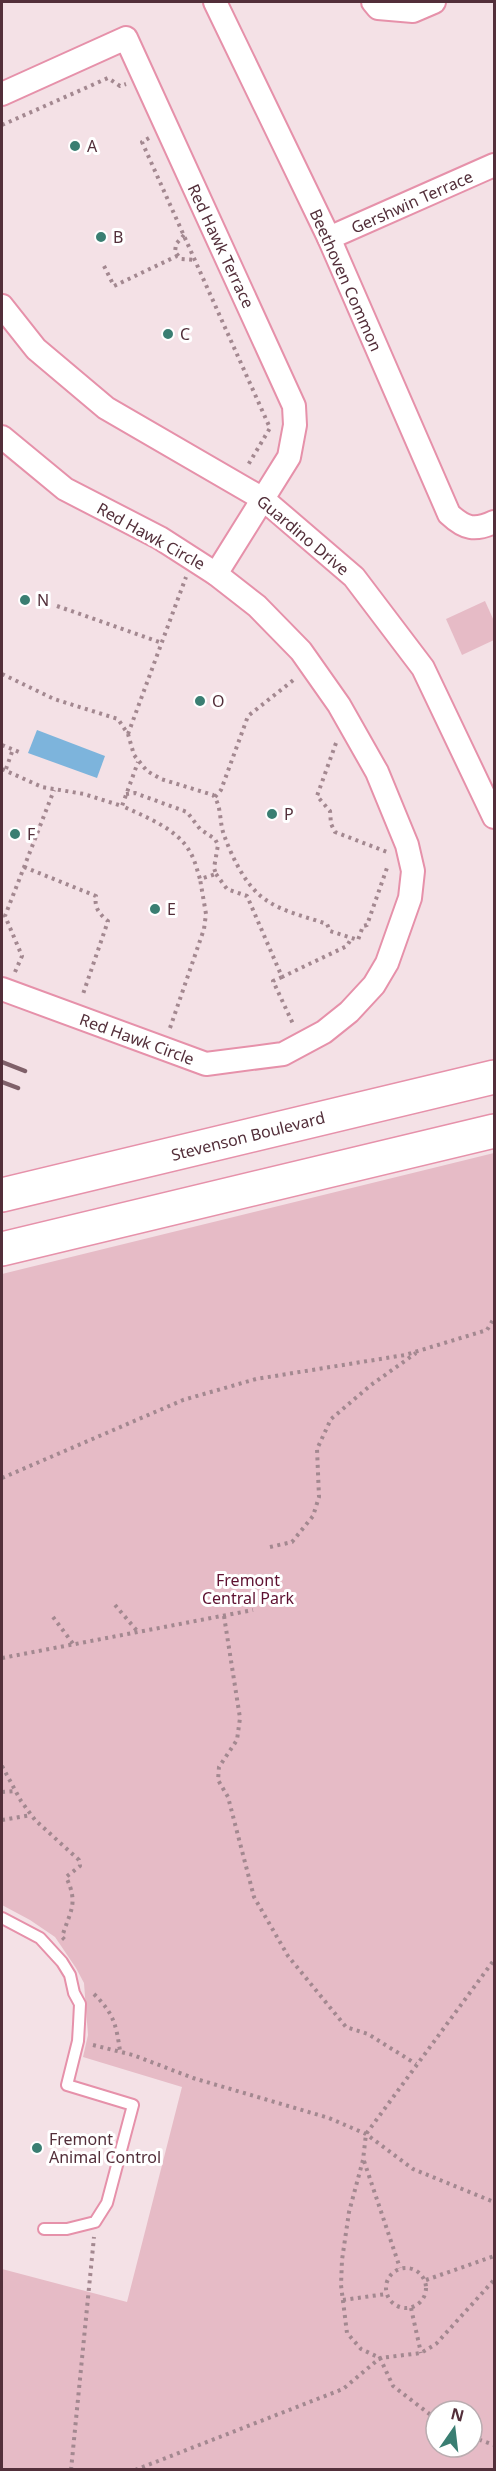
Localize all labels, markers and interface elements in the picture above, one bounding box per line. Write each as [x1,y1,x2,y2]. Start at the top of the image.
place label: A [87,135,98,157]
marker: A [68,139,82,153]
street label: Gershwin Terrace [348,165,476,239]
street label: Red Hawk Terrace [183,180,259,312]
street label: Beethoven Common [305,205,387,355]
place label: B [113,226,123,248]
marker: B [94,230,108,244]
place label: C [180,323,190,345]
marker: C [161,327,175,341]
street label: Guardino Drive [252,490,354,580]
street label: Red Hawk Circle [93,497,209,575]
place label: N [37,589,49,611]
marker: N [18,593,32,607]
place label: O [212,690,225,712]
marker: O [193,694,207,708]
place label: P [284,803,294,825]
marker: P [265,807,279,821]
place label: F [27,823,35,845]
marker: F [8,827,22,841]
place label: E [167,898,176,920]
marker: E [148,902,162,916]
street label: Red Hawk Circle [77,1008,197,1070]
street label: Stevenson Boulevard [169,1106,327,1166]
park label: Fremont Central Park [202,1569,295,1609]
place label: Fremont Animal Control [49,2128,161,2168]
marker: Fremont Animal Control [30,2141,44,2155]
north arrow [424,2399,484,2459]
text: N [449,2402,467,2427]

